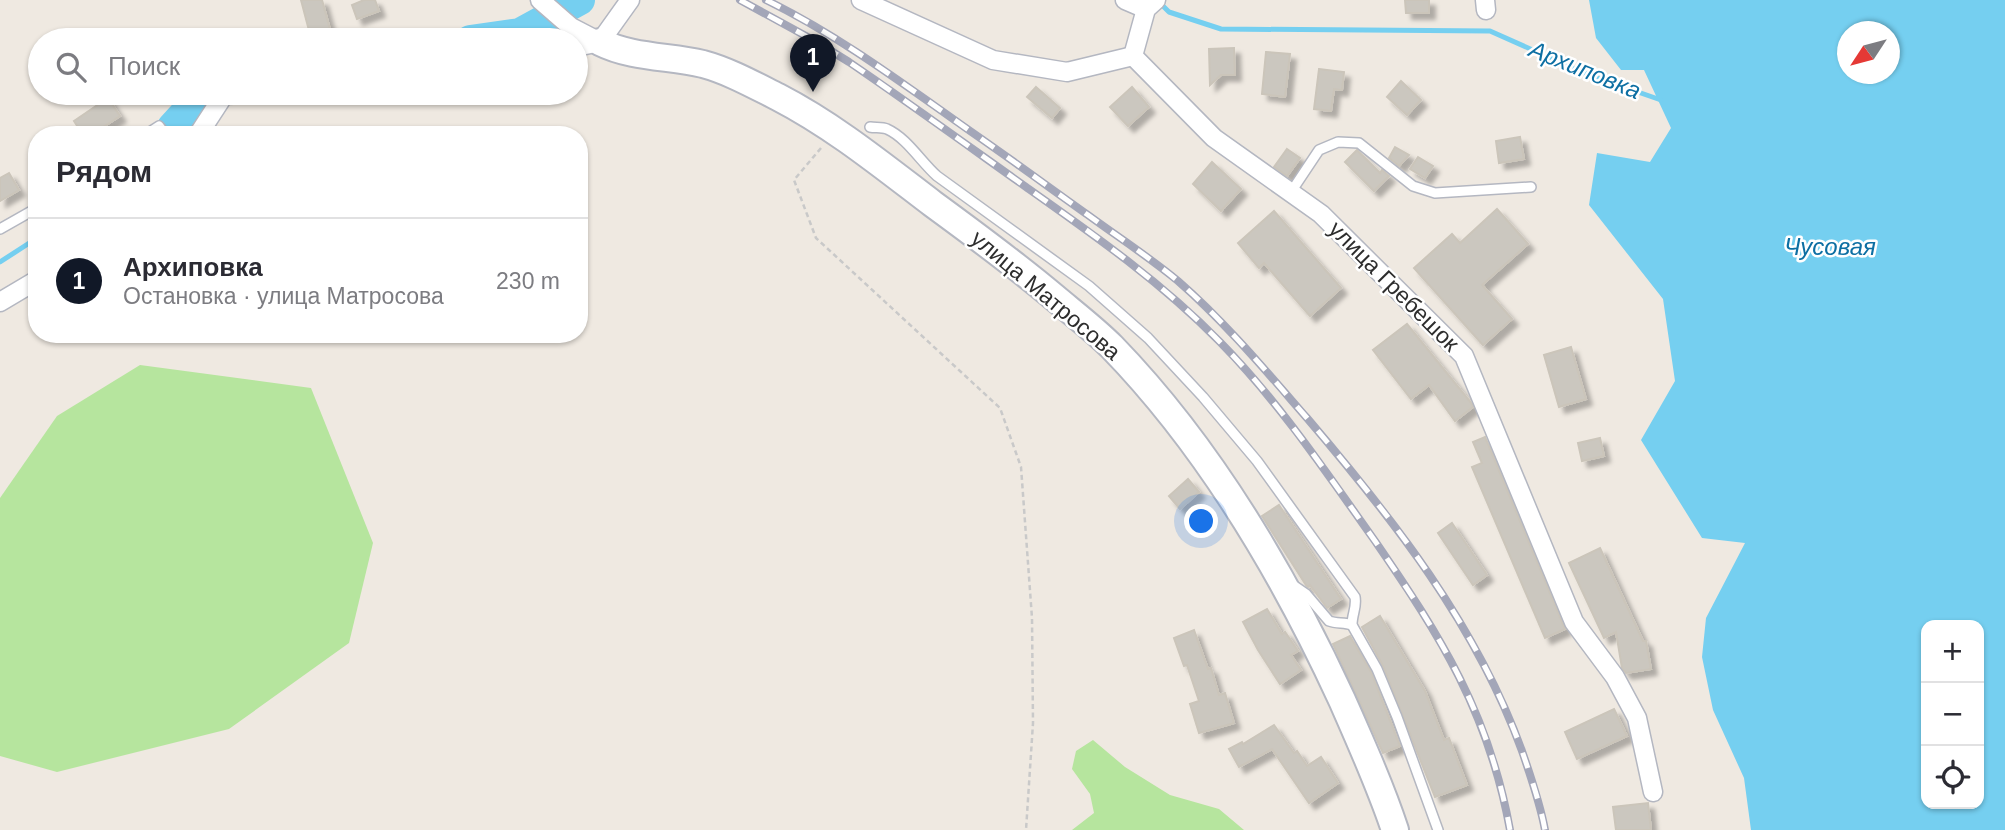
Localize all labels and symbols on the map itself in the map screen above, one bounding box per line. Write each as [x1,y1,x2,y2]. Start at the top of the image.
north arrow [1837,21,1900,84]
pin: 1 [790,34,836,92]
water label: Архиповка [1524,34,1645,104]
street label: улица Гребешок [1324,216,1465,357]
street label: улица Матросова [966,225,1126,365]
water label: Чусовая [1784,233,1876,260]
your location [1184,504,1218,538]

